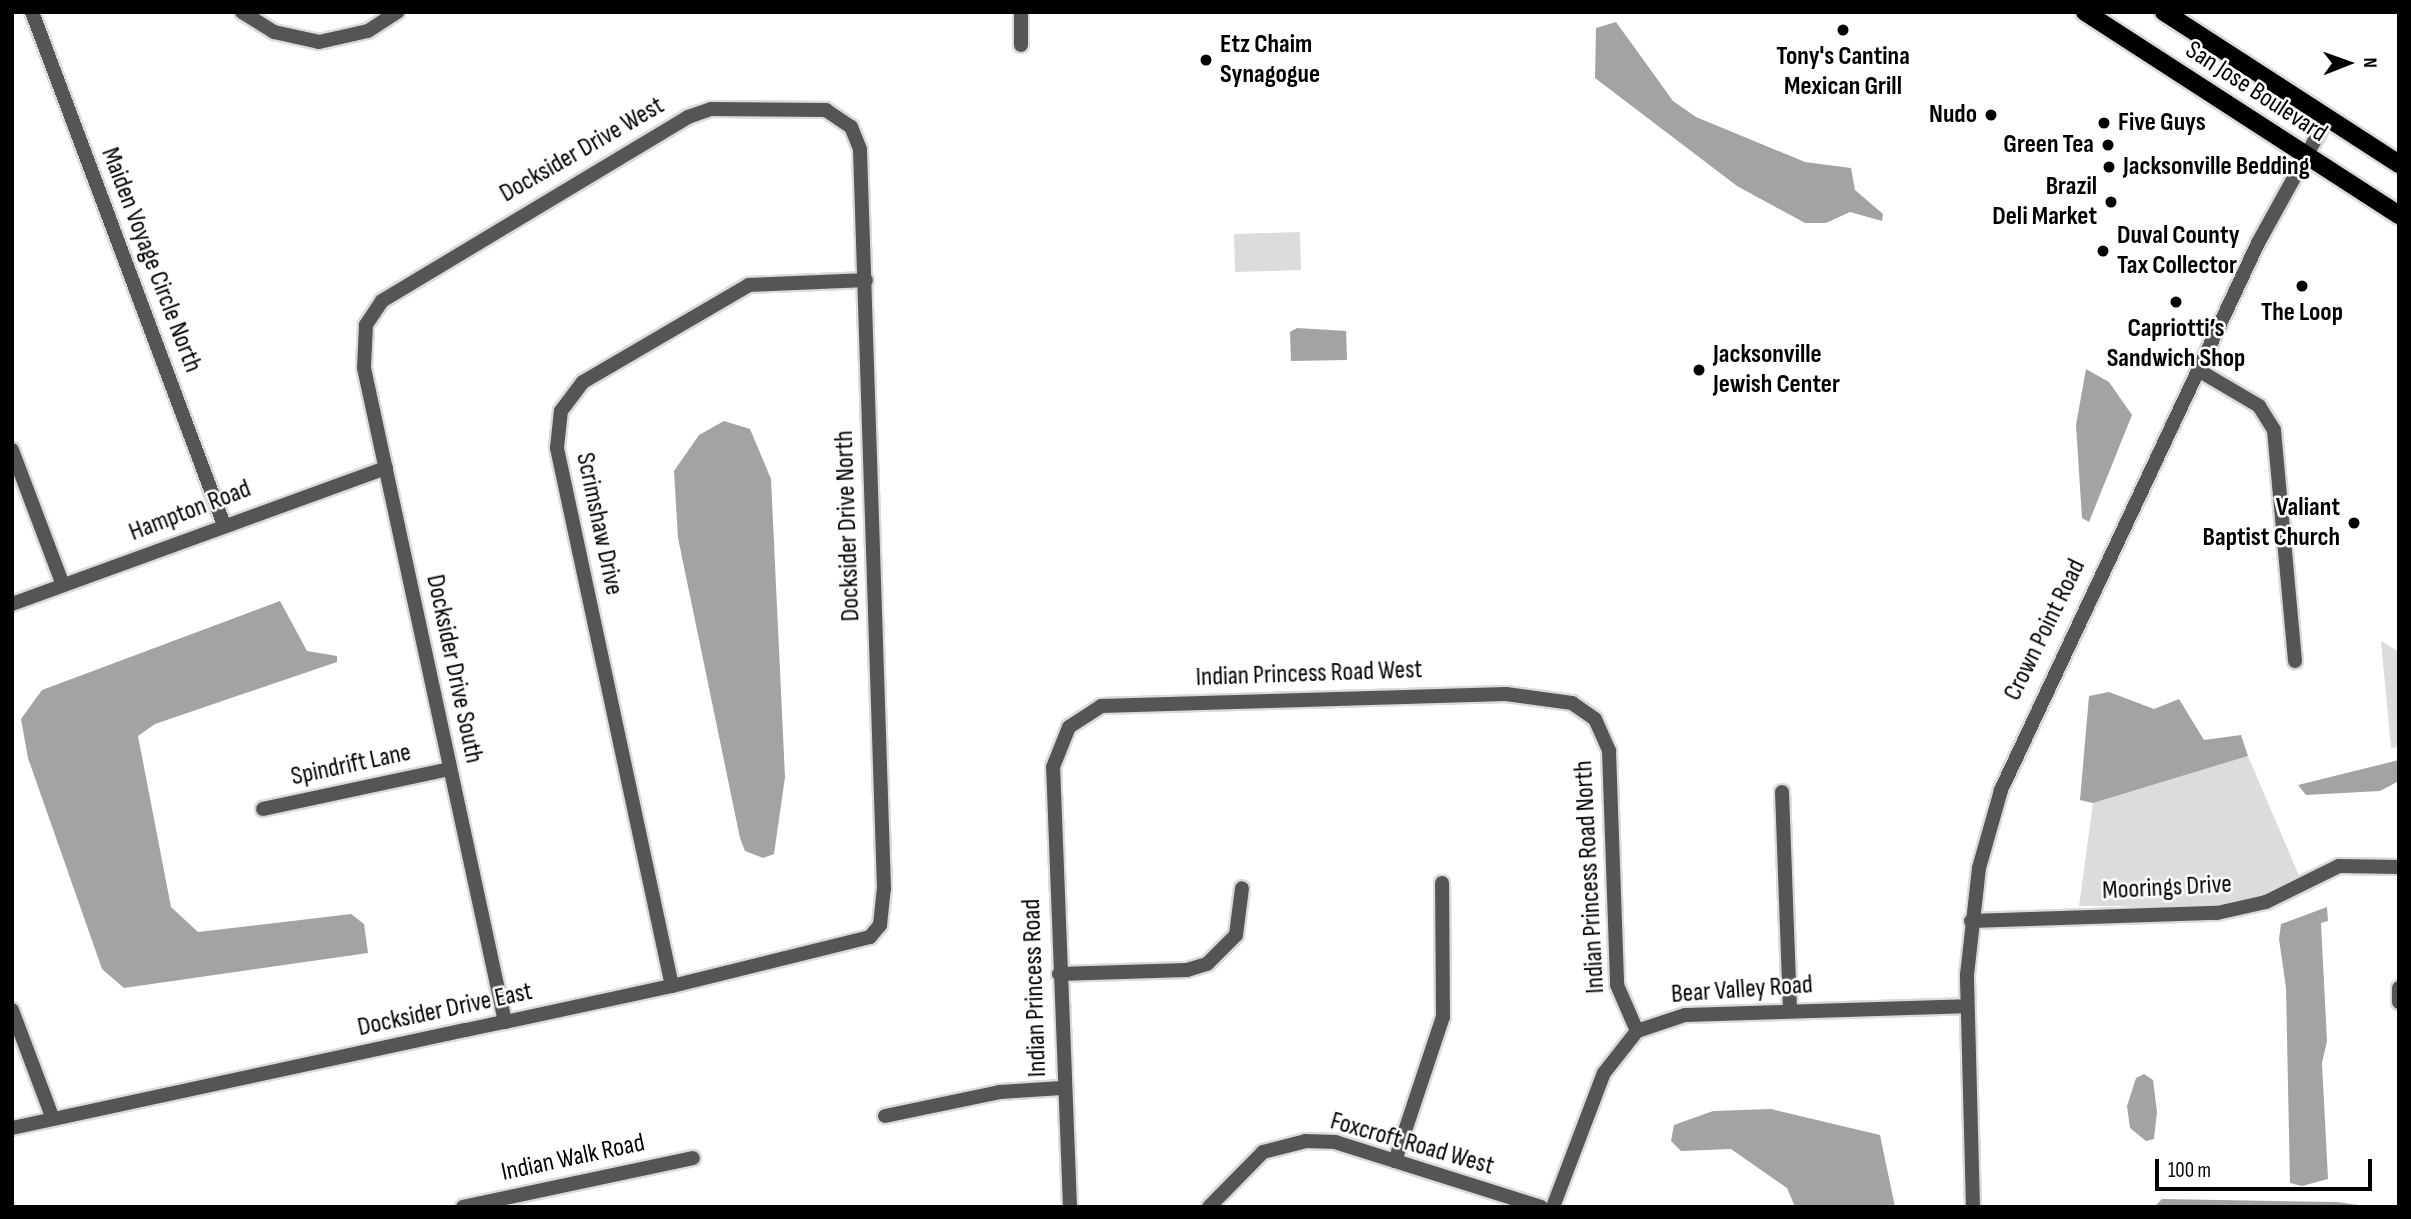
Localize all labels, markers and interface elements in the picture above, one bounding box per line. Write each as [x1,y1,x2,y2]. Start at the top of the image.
marker: Tony's Cantina Mexican Grill [1835,22,1851,38]
north arrow [2313,28,2383,98]
place label: Etz Chaim Synagogue [1220,29,1320,90]
street label: San Jose Boulevard [2179,35,2333,149]
place label: Tony's Cantina Mexican Grill [1776,41,1910,102]
marker: Etz Chaim Synagogue [1198,52,1214,68]
text: N [2358,57,2381,68]
street label: Docksider Drive West [494,90,670,210]
place label: Nudo [1929,99,1977,131]
marker: Nudo [1983,107,1999,123]
place label: Five Guys [2118,107,2206,139]
marker: Five Guys [2096,115,2112,131]
place label: Green Tea [2003,129,2094,161]
marker: Green Tea [2100,137,2116,153]
street label: Maiden Voyage Circle North [94,143,208,377]
place label: Jacksonville Bedding [2123,151,2310,183]
marker: Jacksonville Bedding [2101,159,2117,175]
place label: Brazil Deli Market [1992,171,2097,232]
marker: Brazil Deli Market [2103,194,2119,210]
place label: Duval County Tax Collector [2117,220,2239,282]
marker: Duval County Tax Collector [2095,243,2111,259]
marker: The Loop [2294,278,2310,294]
marker: Capriotti’s Sandwich Shop [2168,294,2184,310]
place label: The Loop [2261,297,2343,329]
place label: Capriotti’s Sandwich Shop [2107,313,2245,374]
place label: Jacksonville Jewish Center [1713,339,1840,400]
marker: Jacksonville Jewish Center [1691,362,1707,378]
street label: Docksider Drive North [829,430,867,622]
street label: Scrimshaw Drive [569,450,629,598]
street label: Hampton Road [125,474,255,548]
place label: Valiant Baptist Church [2203,492,2340,554]
marker: Valiant Baptist Church [2346,515,2362,531]
street label: Crown Point Road [1997,554,2093,706]
street label: Docksider Drive South [419,572,489,766]
street label: Indian Princess Road West [1195,654,1423,694]
street label: Spindrift Lane [288,737,414,793]
street label: Indian Princess Road North [1568,760,1612,994]
street label: Moorings Drive [2101,869,2233,907]
street label: Indian Princess Road [1016,898,1054,1078]
street label: Bear Valley Road [1670,969,1814,1011]
street label: Docksider Drive East [355,976,535,1044]
street label: Foxcroft Road West [1327,1106,1497,1182]
street label: Indian Walk Road [498,1128,648,1188]
scale bar [2159,1146,2376,1190]
text: 100 m [2168,1158,2211,1183]

